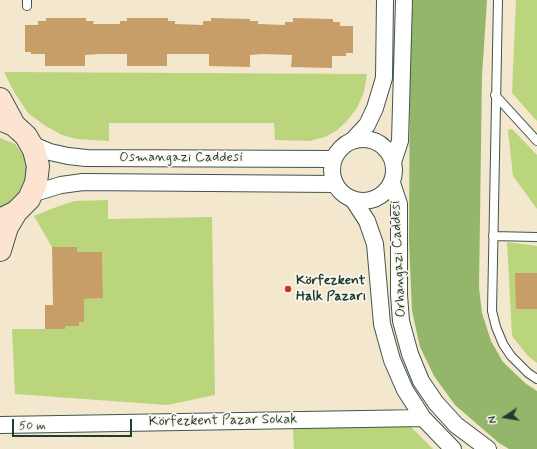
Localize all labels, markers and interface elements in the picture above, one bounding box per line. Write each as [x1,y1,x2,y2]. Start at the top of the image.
street label: Osmangazi Caddesi [119,150,243,166]
street label: Orhangazi Caddesi [388,200,410,318]
place label: Körfezkent Halk Pazarı [296,273,366,306]
marker: Körfezkent Halk Pazarı [283,284,293,294]
north arrow [485,397,525,437]
scale bar [14,411,134,437]
street label: Körfezkent Pazar Sokak [149,411,297,431]
text: N [486,414,501,425]
text: 50 m [19,418,46,434]

